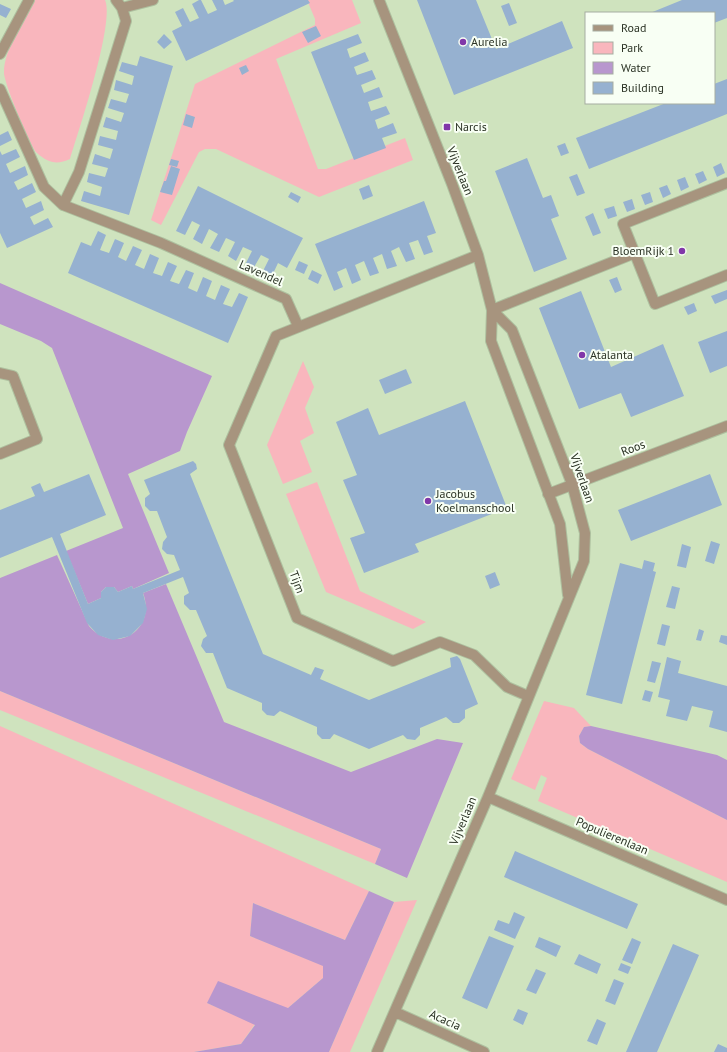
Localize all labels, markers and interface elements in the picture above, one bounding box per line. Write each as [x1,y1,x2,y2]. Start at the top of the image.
legend [585,12,715,104]
text: Road [621,20,646,35]
place label: Aurelia [471,34,507,49]
marker: Aurelia [458,37,468,47]
text: Park [621,40,643,55]
text: Water [621,60,651,75]
text: Building [621,80,664,95]
place label: Narcis [455,119,487,134]
marker: Narcis [442,122,452,132]
street label: Vijverlaan [444,143,477,197]
place label: BloemRijk 1 [613,243,674,258]
marker: BloemRijk 1 [677,246,687,256]
street label: Lavendel [237,256,286,289]
place label: Atalanta [590,347,633,362]
marker: Atalanta [577,350,587,360]
street label: Roos [619,436,647,459]
street label: Vijverlaan [567,450,598,504]
place label: Jacobus Koelmanschool [435,486,515,515]
marker: Jacobus Koelmanschool [423,496,433,506]
street label: Tijm [286,568,309,595]
street label: Vijverlaan [445,794,479,848]
street label: Populierenlaan [574,814,651,858]
street label: Acacia [427,1006,463,1033]

